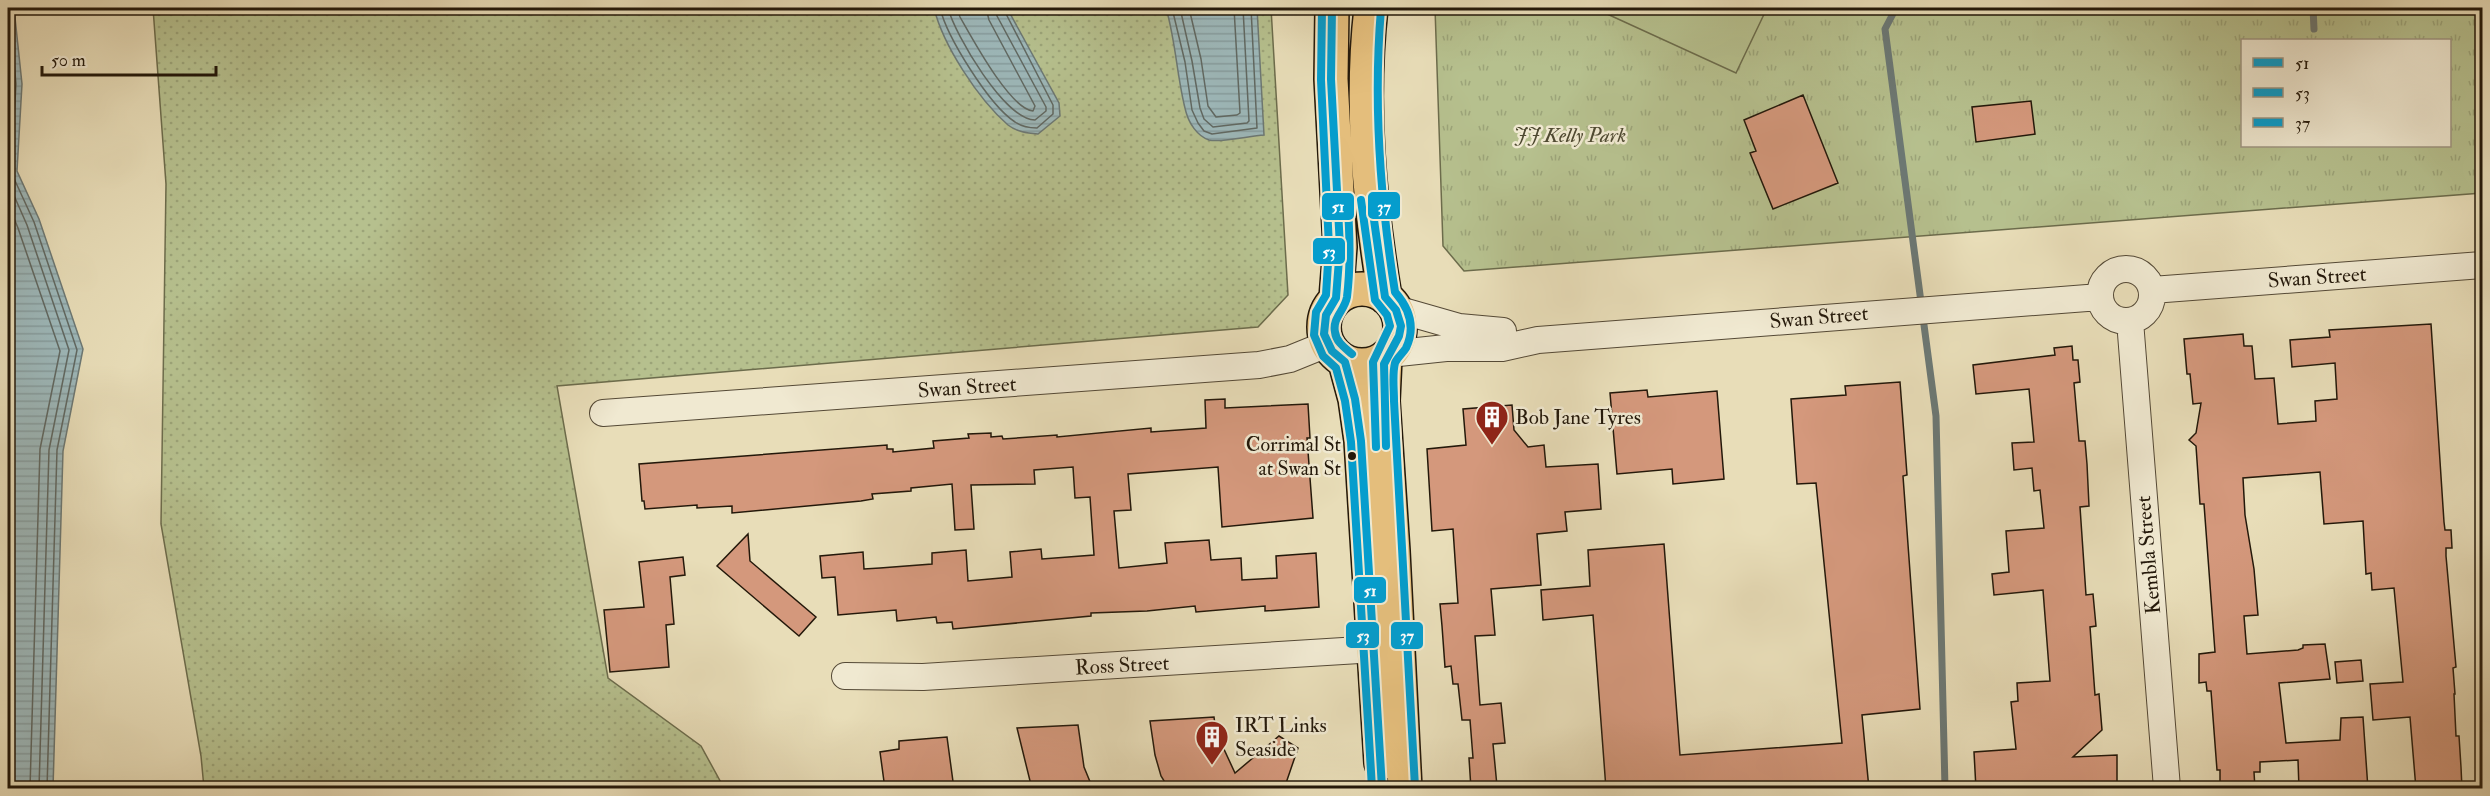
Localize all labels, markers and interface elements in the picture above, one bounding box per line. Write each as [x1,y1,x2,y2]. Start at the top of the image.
scale bar [42,39,216,77]
legend [2241,39,2451,147]
text: 50 m [51,49,86,72]
text: 51 [2295,52,2309,75]
text: 53 [2295,82,2310,105]
text: 37 [2295,112,2310,135]
park label: JJ Kelly Park [1514,122,1626,149]
line badge: 37 [1367,191,1401,220]
line badge: 51 [1321,192,1355,221]
text: 51 [1332,197,1345,217]
text: 37 [1377,197,1391,217]
line badge: 53 [1312,237,1346,265]
text: 53 [1322,242,1336,262]
street label: Swan Street [2267,261,2367,294]
street label: Swan Street [1769,300,1870,335]
street label: Swan Street [917,371,1017,404]
building icon: Bob Jane Tyres [1474,399,1510,446]
place label: Bob Jane Tyres [1515,404,1641,431]
place label: Corrimal St at Swan St [1246,432,1342,481]
marker: Corrimal St at Swan St [1346,450,1358,462]
street label: Kembla Street [2130,495,2167,615]
line badge: 51 [1353,576,1387,604]
text: 51 [1364,581,1377,601]
line badge: 53 [1345,621,1380,649]
line badge: 37 [1390,621,1424,650]
text: 53 [1356,626,1370,646]
text: 37 [1400,626,1414,646]
street label: Ross Street [1074,650,1170,681]
place label: IRT Links Seaside [1235,712,1327,763]
building icon: IRT Links Seaside [1194,719,1230,766]

